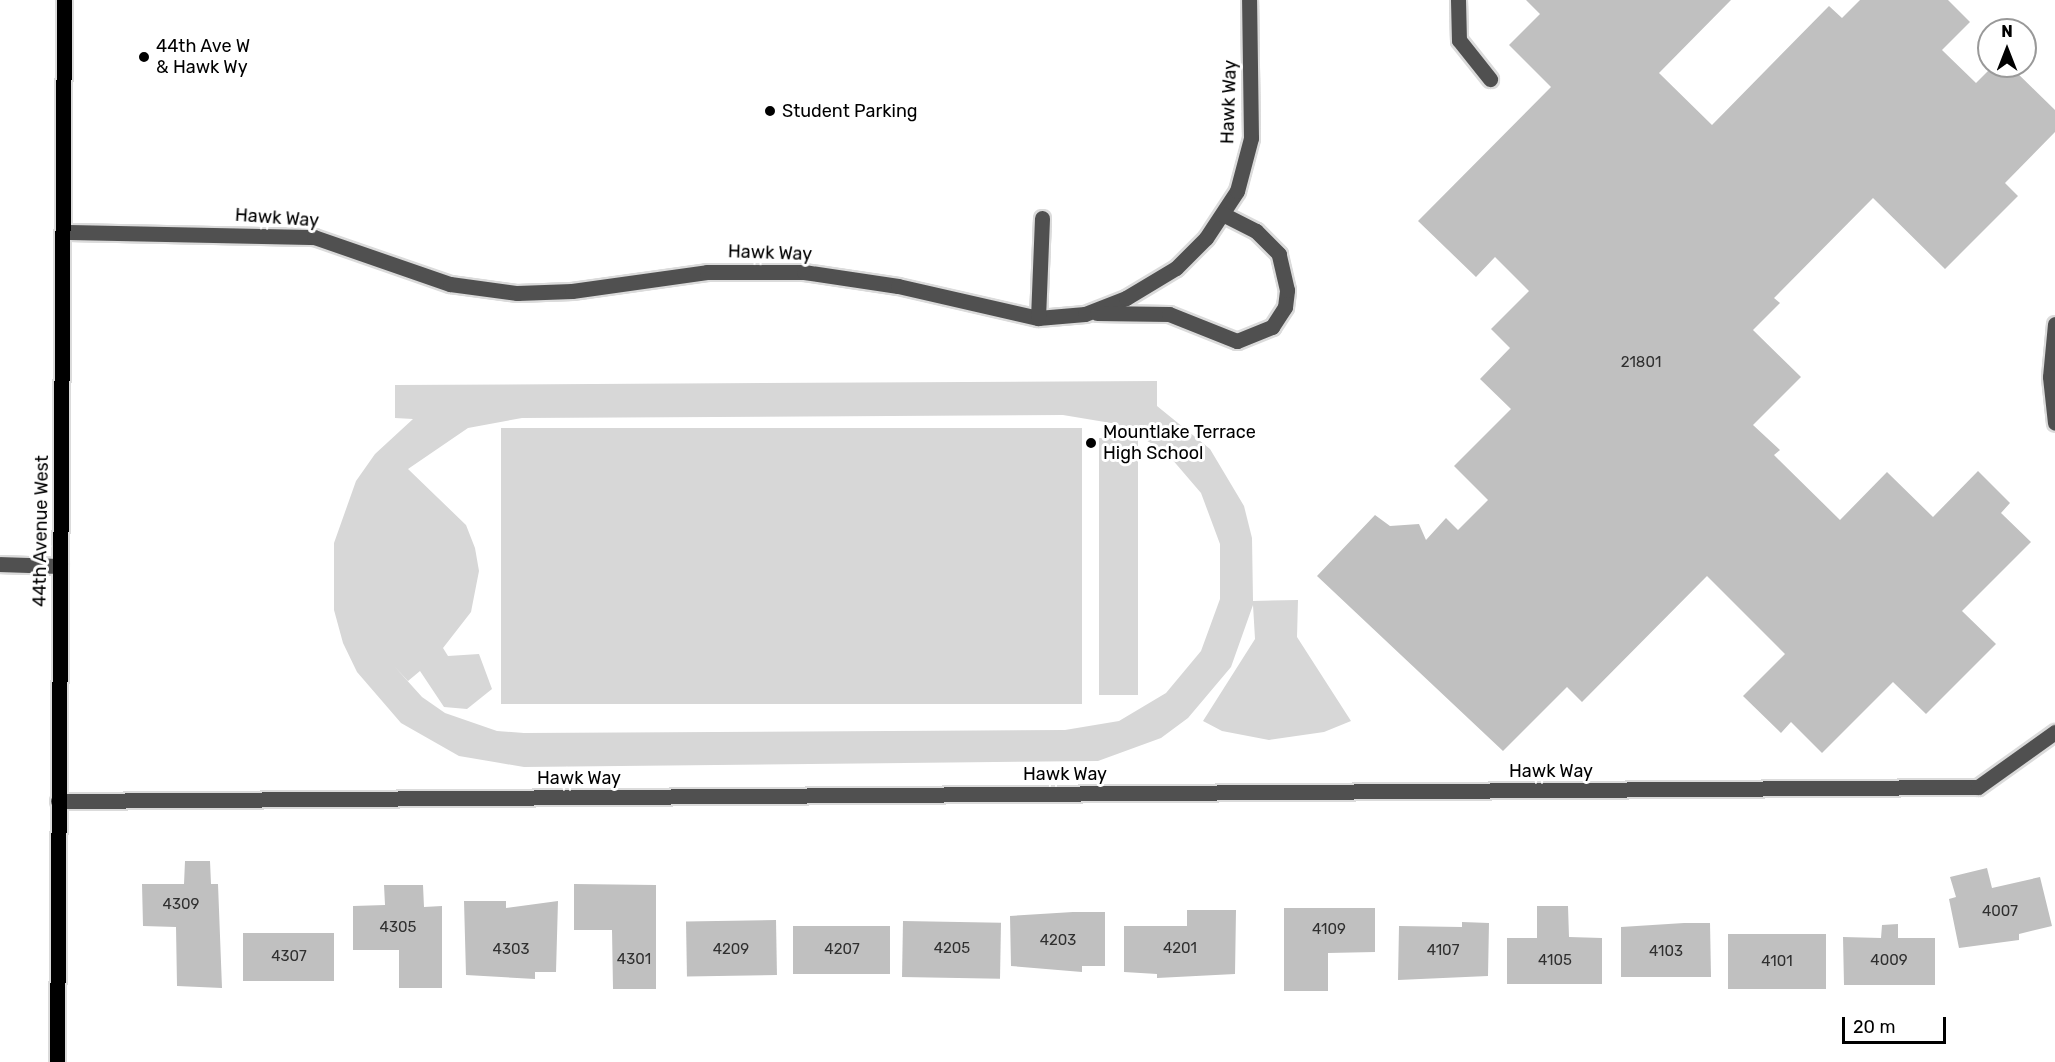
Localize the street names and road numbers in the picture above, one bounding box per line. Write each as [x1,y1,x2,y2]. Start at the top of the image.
street label: Hawk Way [1217,59,1241,145]
street label: Hawk Way [234,204,320,232]
street label: Hawk Way [727,241,813,265]
street label: 44th Avenue West [29,455,53,607]
street label: Hawk Way [1509,760,1593,782]
street label: Hawk Way [1023,763,1107,785]
street label: Hawk Way [537,767,621,789]

